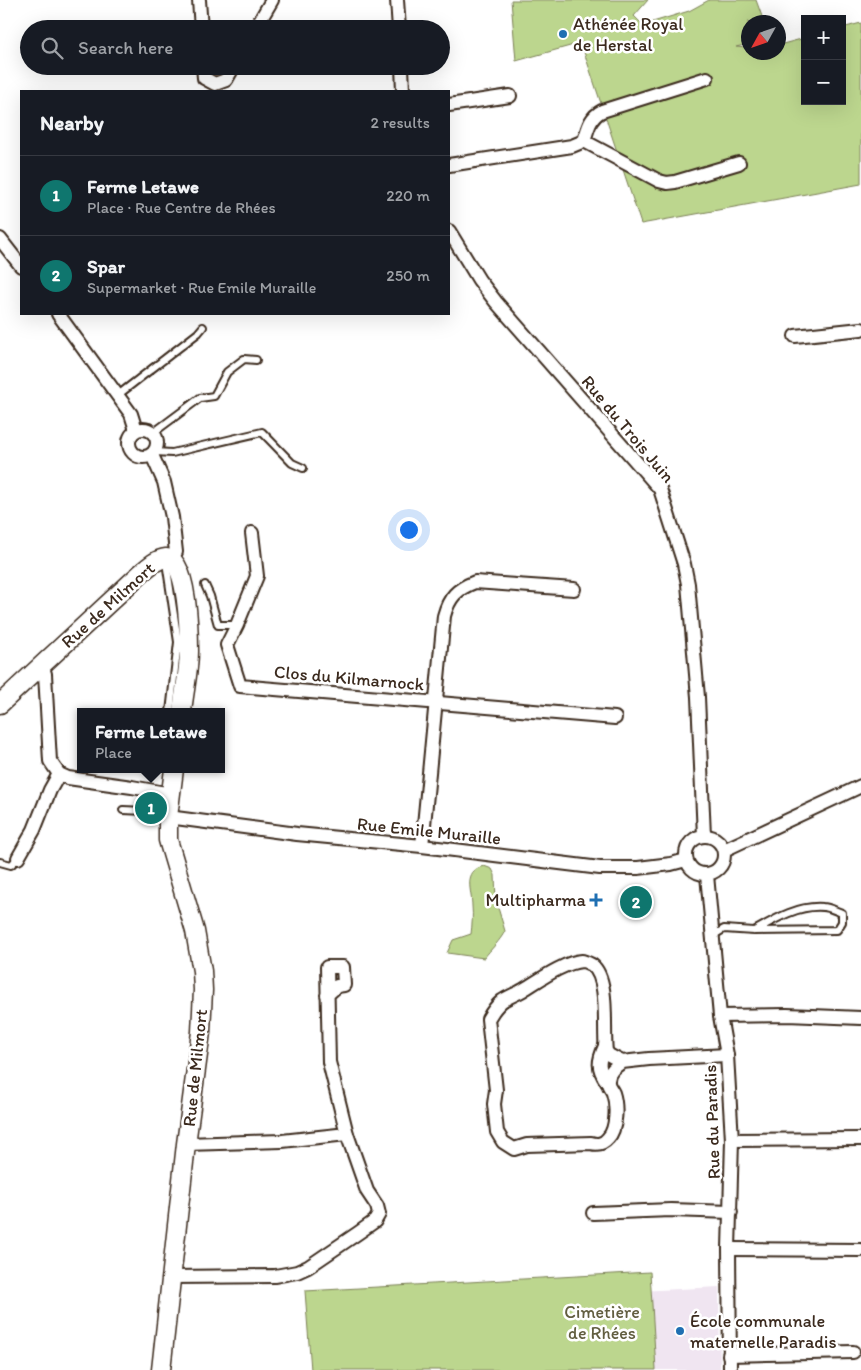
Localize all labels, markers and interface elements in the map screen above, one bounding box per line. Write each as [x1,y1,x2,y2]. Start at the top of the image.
place label: Athénée Royal de Herstal [573,13,683,56]
north arrow [741,15,786,60]
map controls [801,15,846,105]
button: + [801,15,846,60]
search box [20,20,450,75]
marker: Athénée Royal de Herstal [557,28,569,40]
icon: search [38,34,66,62]
text: Search here [78,36,173,59]
button: − [801,60,846,105]
text: Nearby [40,110,104,135]
text: 2 results [370,113,430,132]
text: Ferme Letawe [87,175,199,198]
text: 1 [52,186,60,205]
text: 220 m [386,186,430,205]
text: Place · Rue Centre de Rhées [87,198,276,217]
text: Spar [87,255,125,278]
text: 2 [52,266,60,285]
text: 250 m [386,266,430,285]
text: Supermarket · Rue Emile Muraille [87,278,316,297]
street label: Rue du Trois Juin [577,371,679,487]
your location [396,517,422,543]
street label: Rue de Milmort [57,557,159,653]
street label: Clos du Kilmarnock [273,660,426,696]
popup [77,708,225,773]
text: Ferme Letawe [95,720,207,743]
text: Place [95,743,132,762]
pin: 1 [135,789,167,827]
street label: Rue Emile Muraille [356,813,502,849]
pin: 2 [620,883,652,921]
place label: Multipharma [486,889,587,911]
marker: Multipharma [590,894,602,906]
street label: Rue de Milmort [178,1008,212,1128]
street label: Rue du Paradis [699,1064,725,1180]
park label: Cimetière de Rhées [564,1301,640,1344]
place label: École communale maternelle Paradis [690,1310,837,1353]
marker: École communale maternelle Paradis [674,1325,686,1337]

